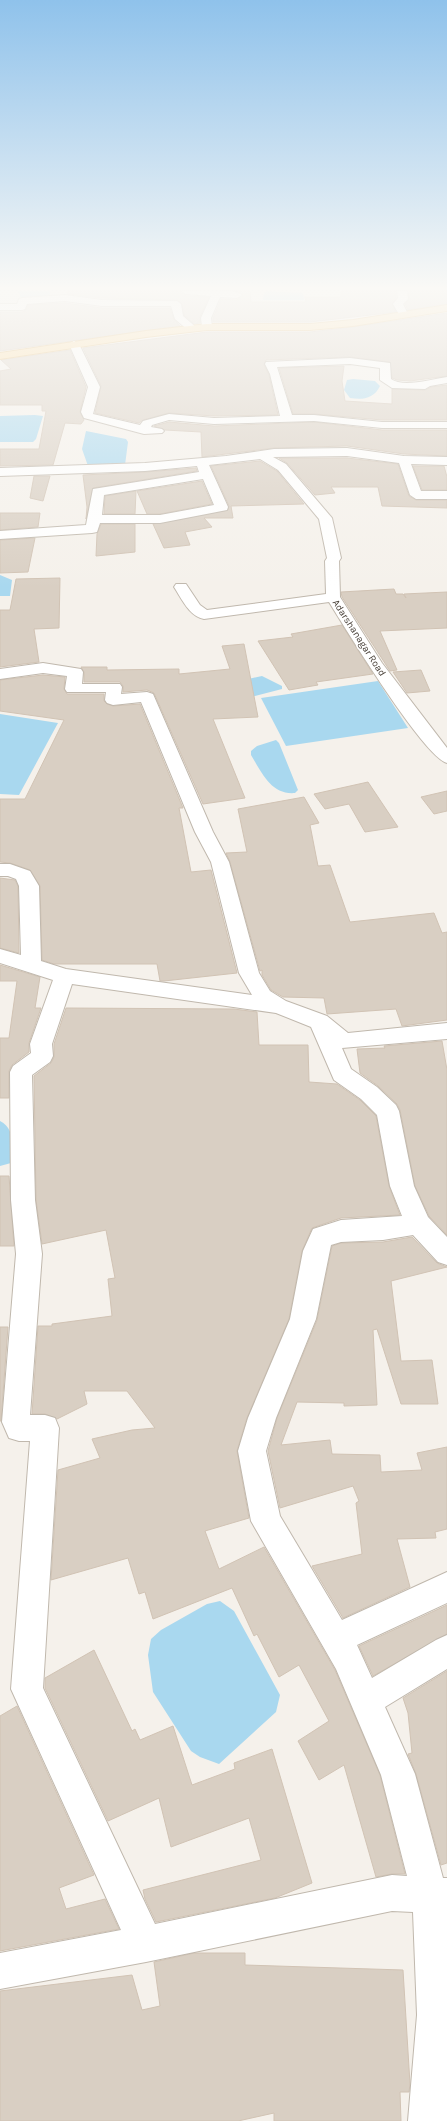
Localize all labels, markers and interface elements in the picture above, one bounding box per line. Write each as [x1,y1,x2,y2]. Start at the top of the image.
street label: Adarshanagar Road [330,597,388,679]

